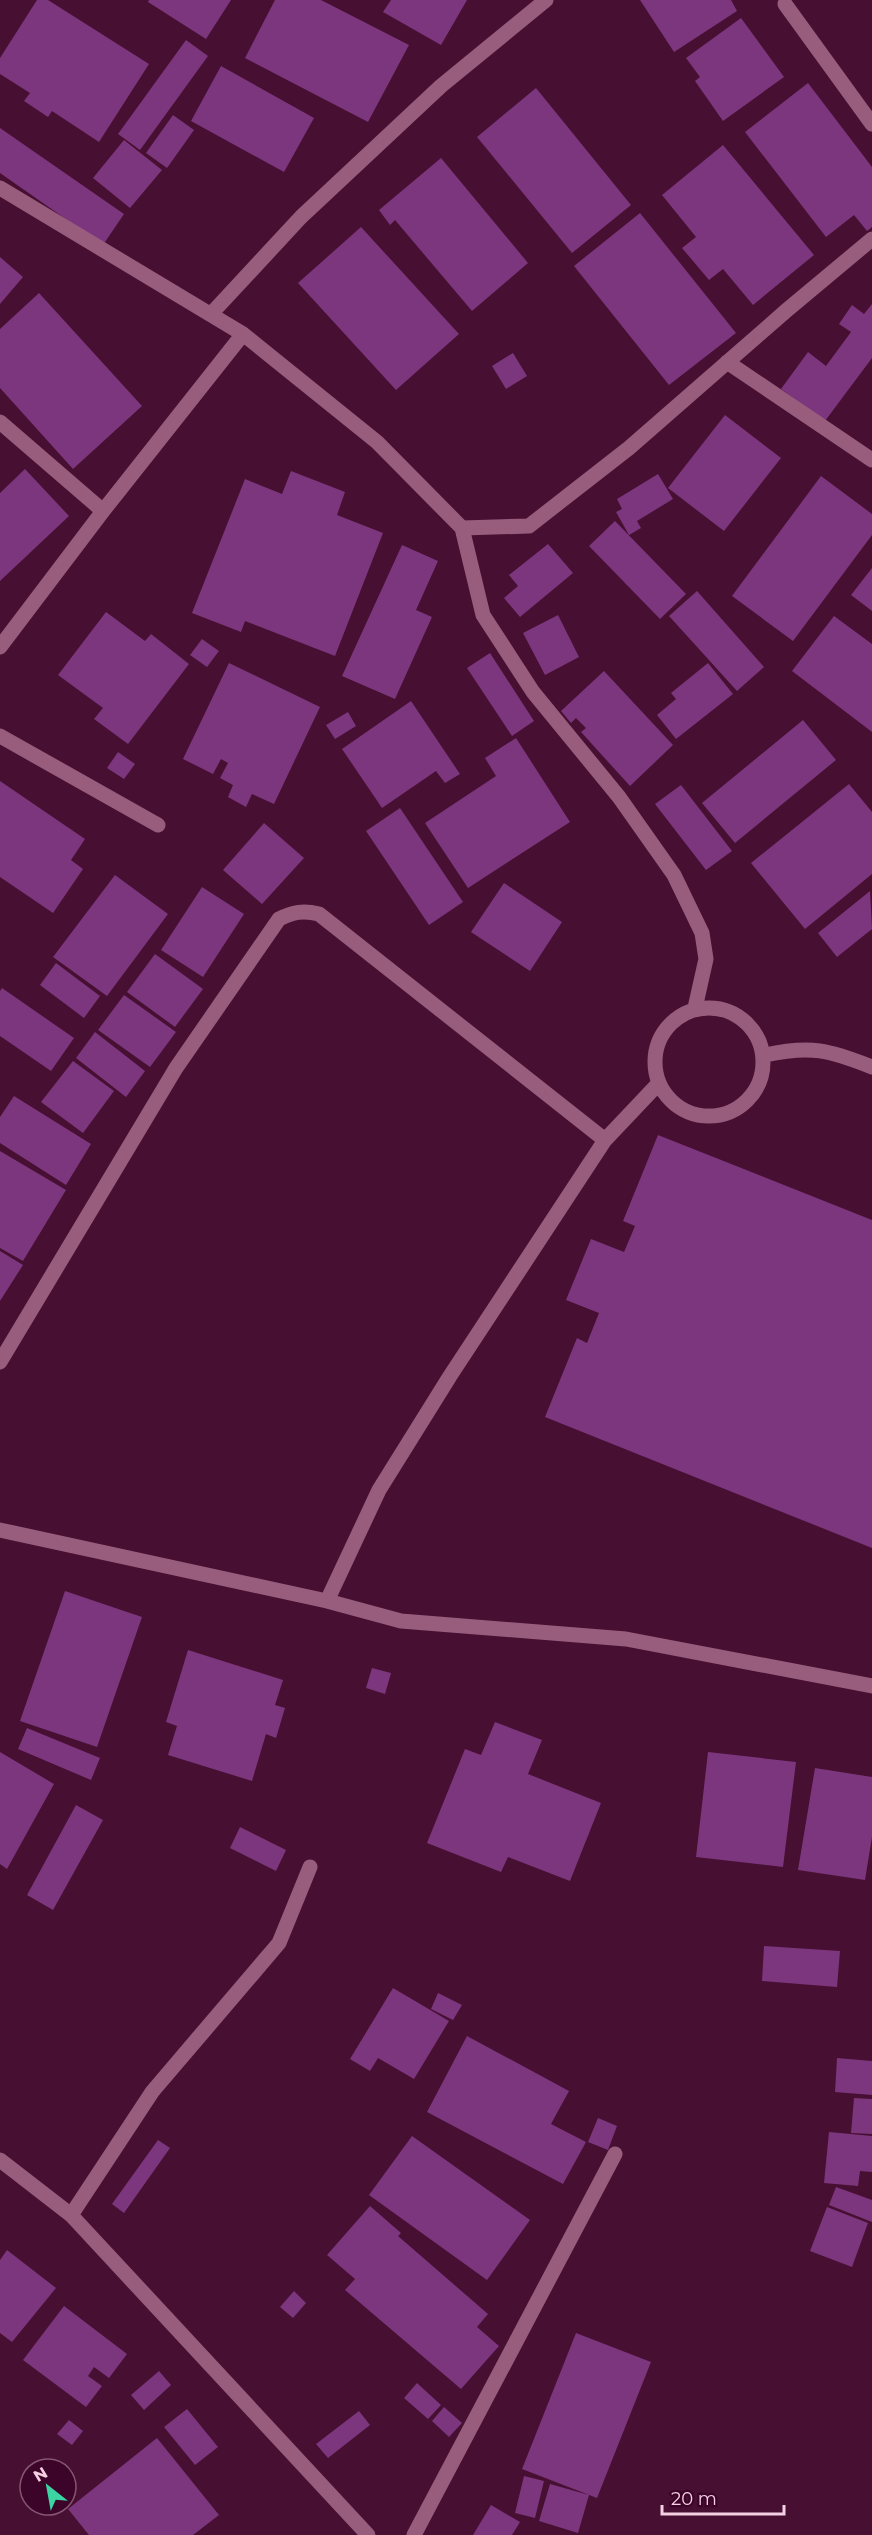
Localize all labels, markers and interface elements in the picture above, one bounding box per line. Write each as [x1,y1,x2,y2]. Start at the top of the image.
north arrow [18,2457,78,2517]
text: N [30,2463,51,2486]
scale bar [662,2478,784,2516]
text: 20 m [671,2488,717,2510]

